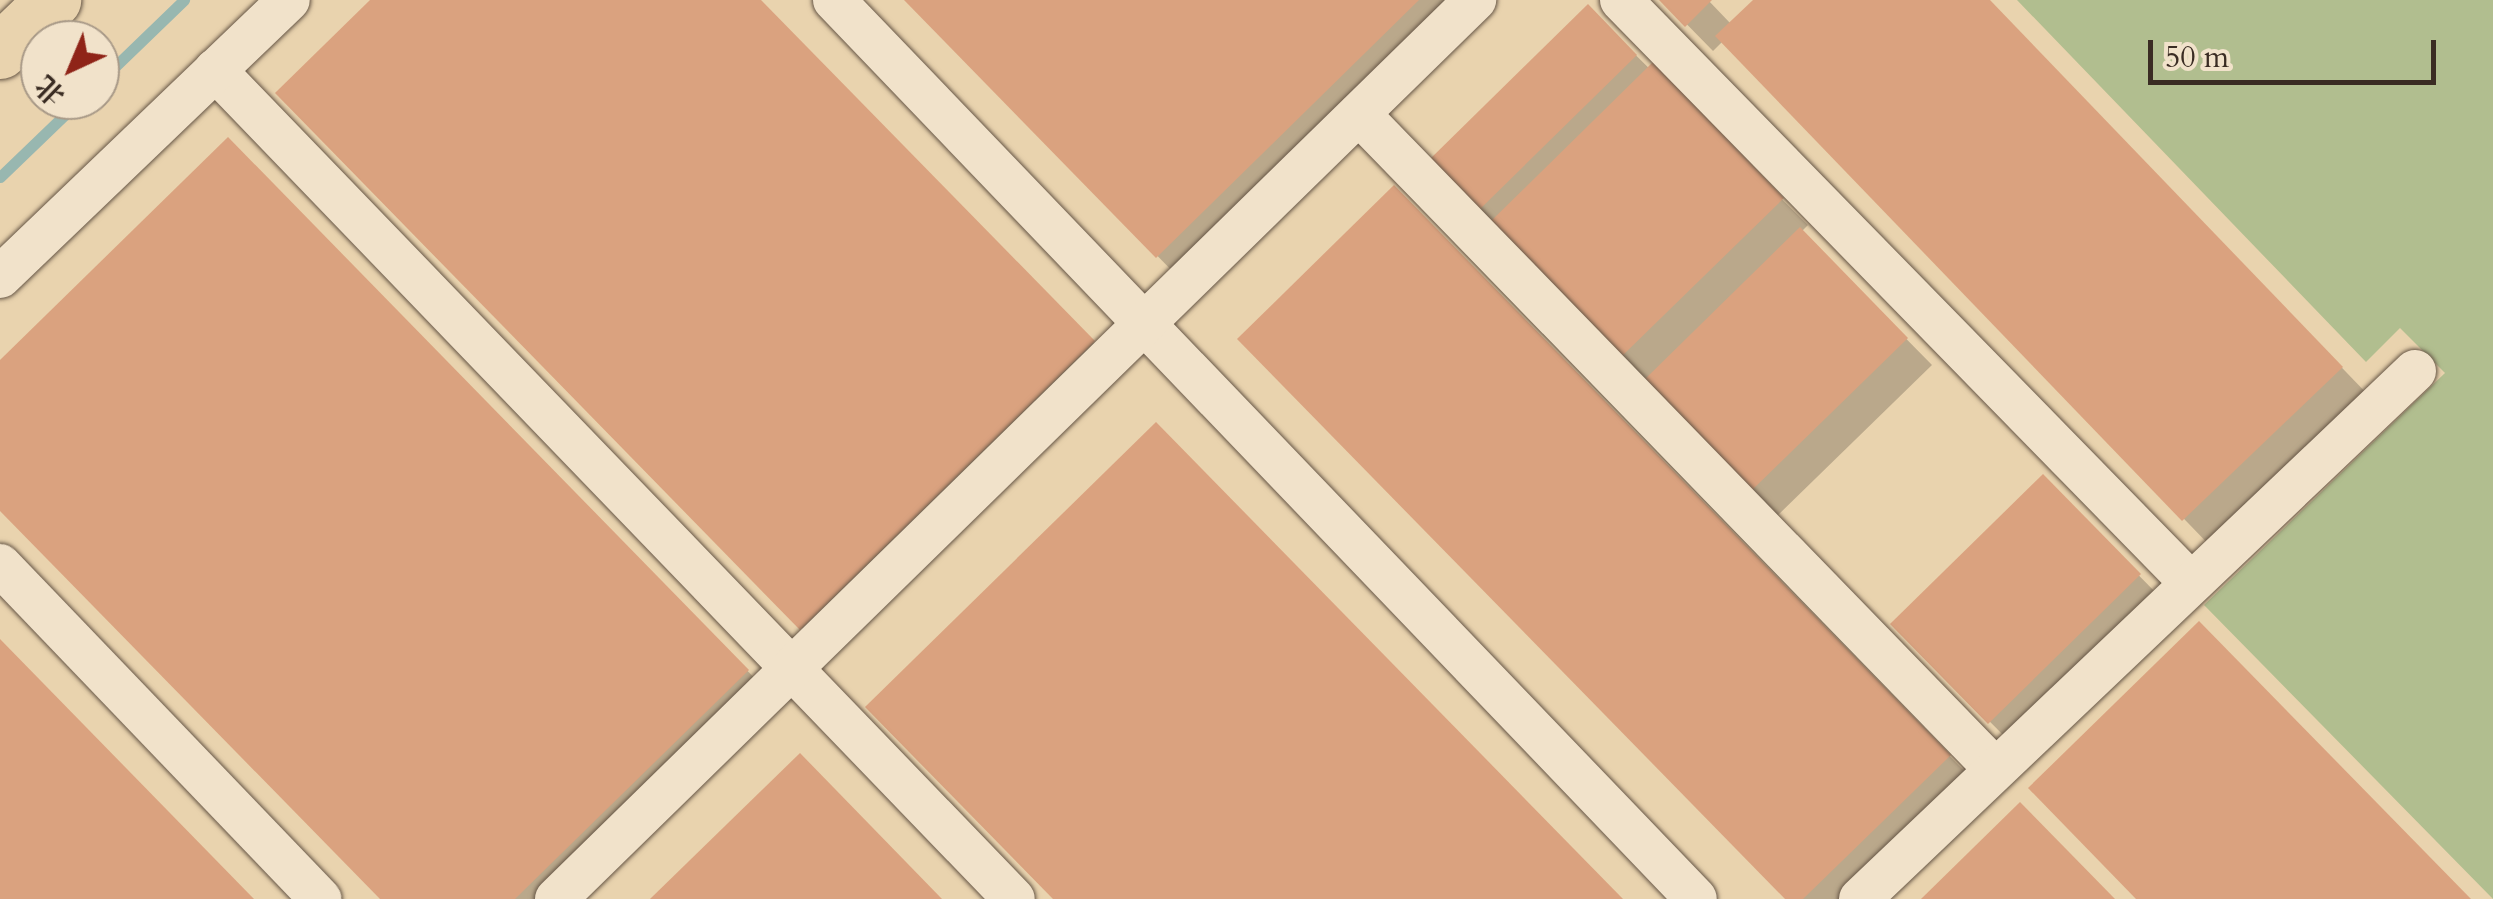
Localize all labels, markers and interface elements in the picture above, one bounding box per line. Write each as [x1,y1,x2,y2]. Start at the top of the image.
north arrow [20,20,120,120]
scale bar [2153,20,2440,82]
text: 50 m [2165,37,2229,78]
text: 北 [27,67,74,114]

